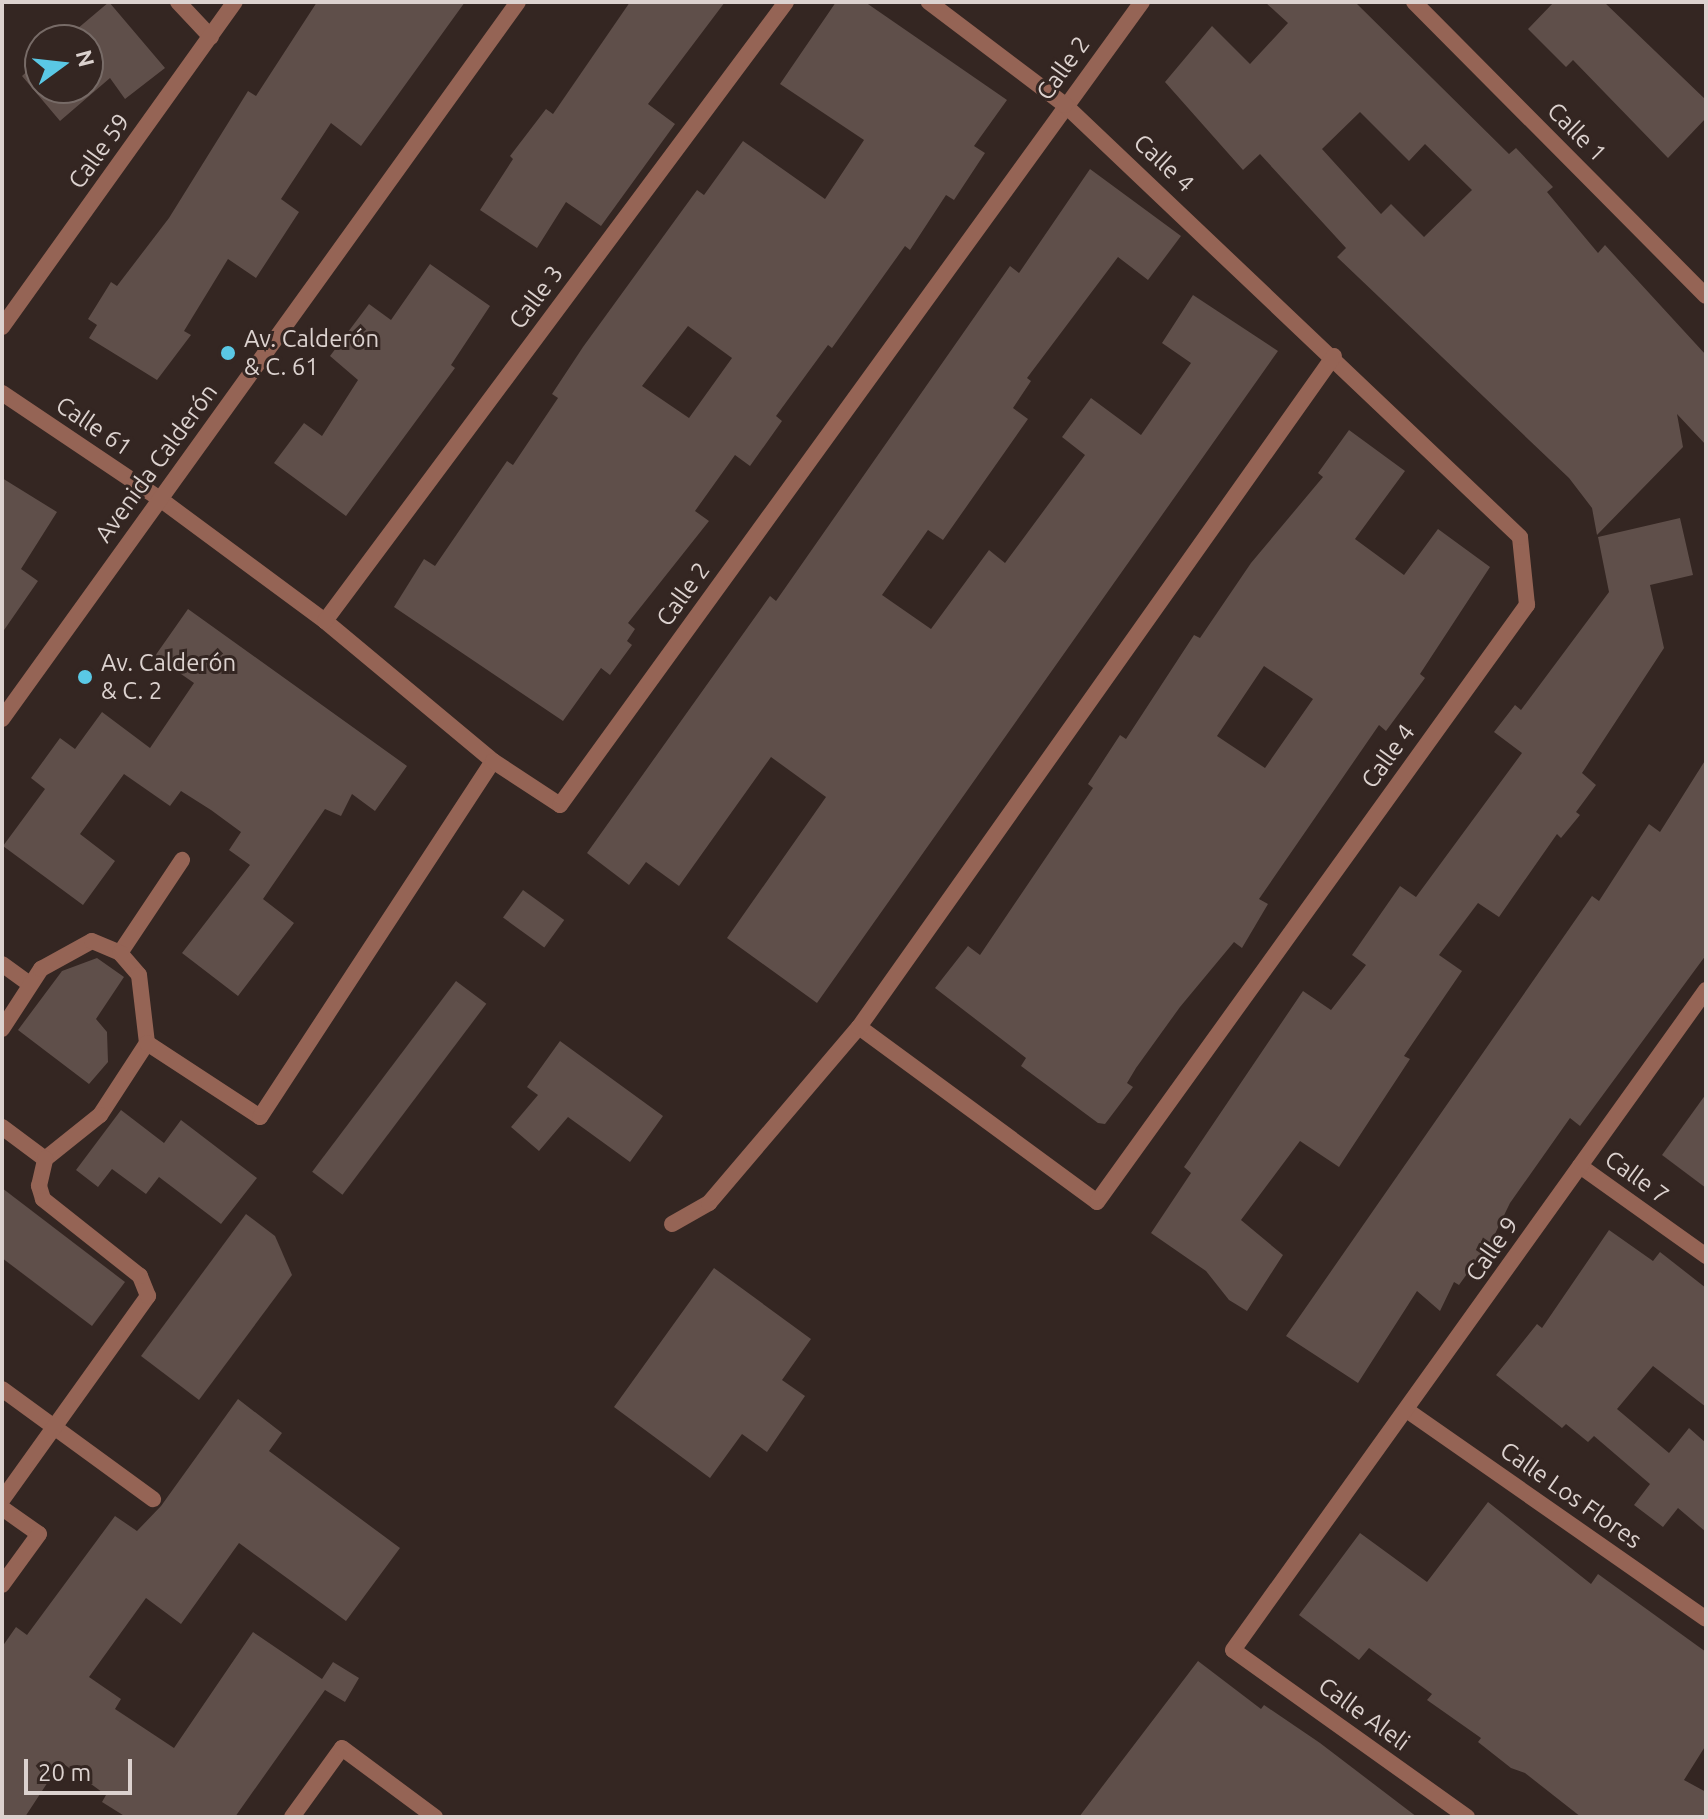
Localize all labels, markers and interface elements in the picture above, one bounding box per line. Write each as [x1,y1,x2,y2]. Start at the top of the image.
north arrow [24,24,104,104]
street label: Calle 2 [1030,30,1096,106]
text: N [72,47,100,69]
street label: Calle 1 [1541,96,1613,168]
street label: Calle 59 [62,108,136,194]
street label: Calle 4 [1128,128,1200,198]
street label: Calle 3 [503,260,569,334]
place label: Av. Calderón & C. 61 [244,325,379,381]
marker: Av. Calderón & C. 61 [219,344,237,362]
street label: Avenida Calderón [89,378,223,548]
street label: Calle 61 [51,390,137,462]
street label: Calle 2 [650,556,716,632]
place label: Av. Calderón & C. 2 [101,649,236,705]
marker: Av. Calderón & C. 2 [76,668,94,686]
street label: Calle 4 [1355,718,1421,794]
street label: Calle 7 [1599,1144,1675,1210]
street label: Calle 9 [1460,1211,1524,1287]
street label: Calle Los Flores [1495,1436,1647,1554]
street label: Calle Aleli [1313,1671,1415,1757]
scale bar [28,1743,136,1793]
text: 20 m [38,1759,91,1786]

